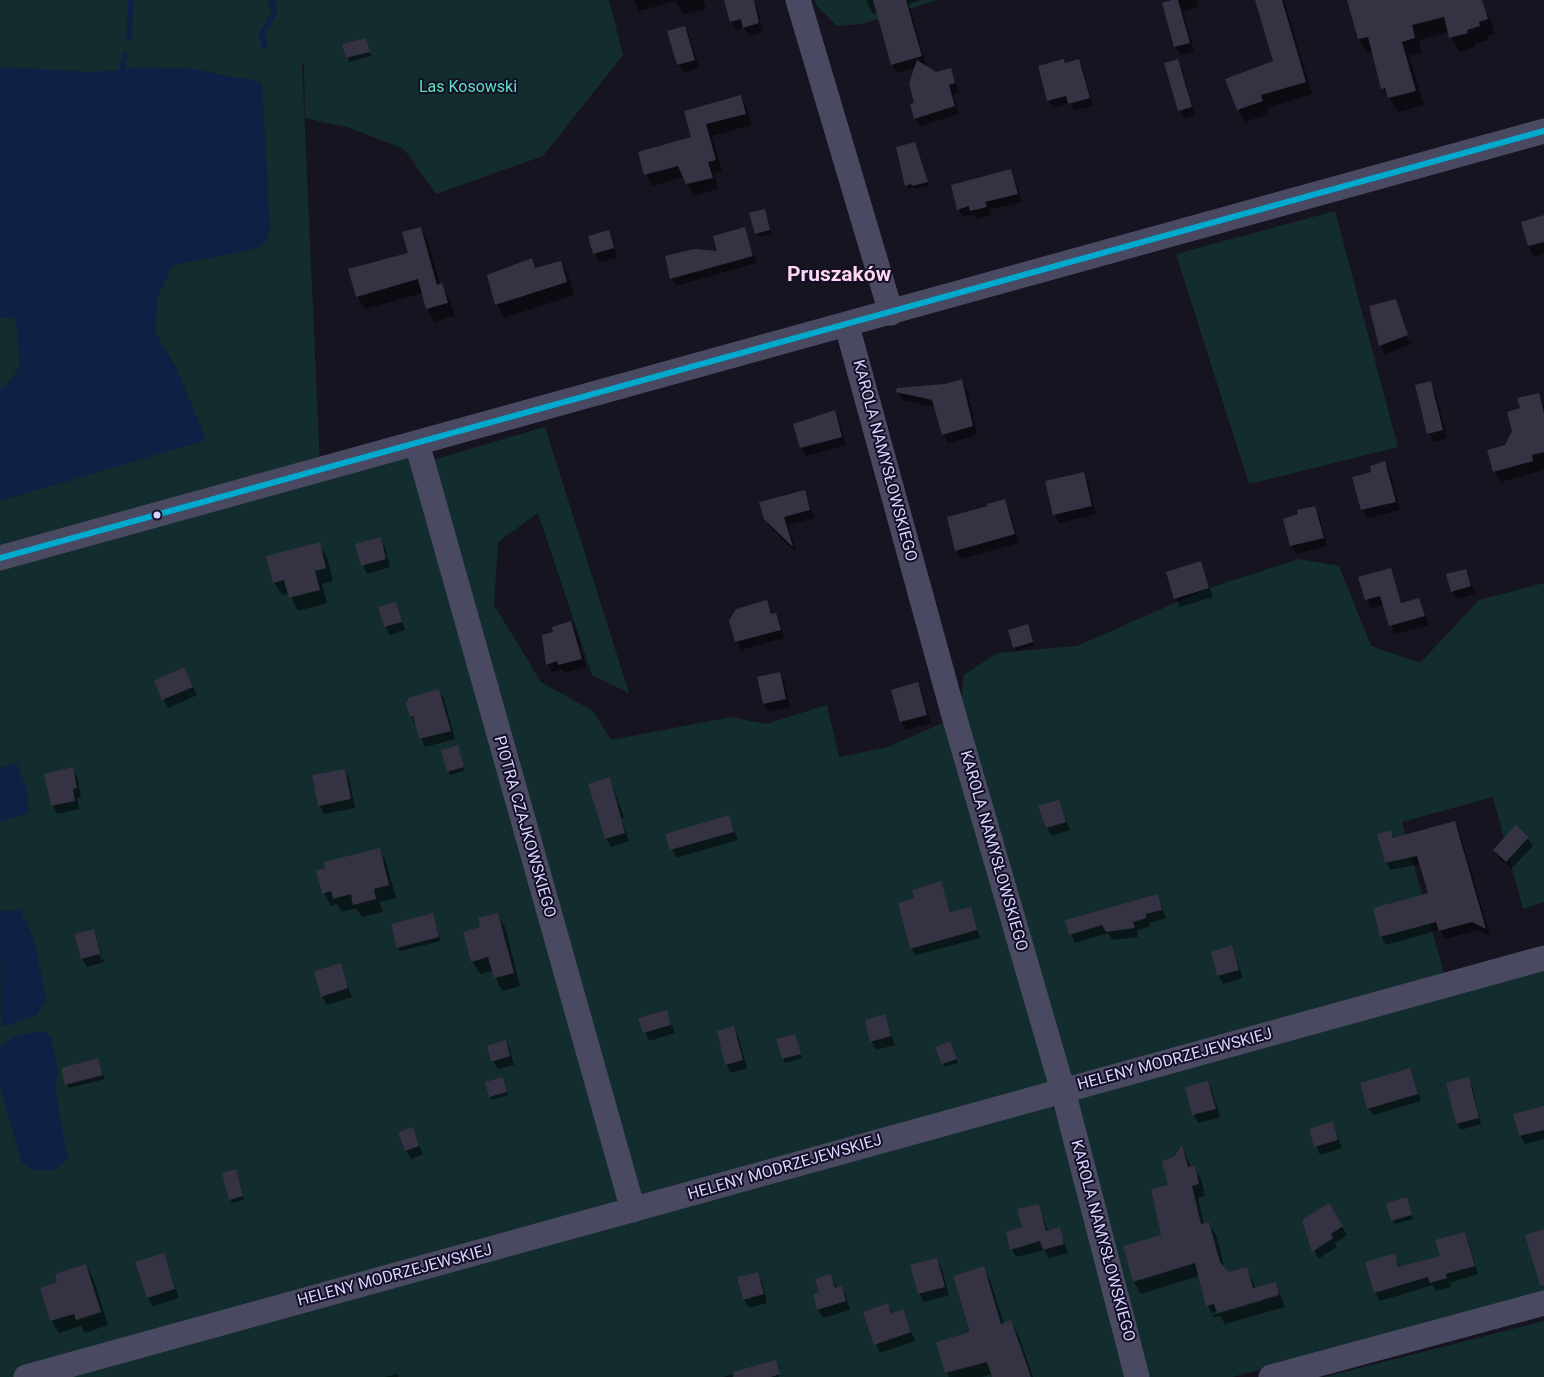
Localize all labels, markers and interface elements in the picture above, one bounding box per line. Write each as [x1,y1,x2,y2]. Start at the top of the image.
park label: Las Kosowski [419,78,517,98]
district label: Pruszaków [787,263,891,289]
street label: KAROLA NAMYSŁOWSKIEGO [848,358,920,564]
unlabelled marker [152,510,162,520]
street label: PIOTRA CZAJKOWSKIEGO [489,734,559,920]
street label: KAROLA NAMYSŁOWSKIEGO [955,748,1031,954]
street label: HELENY MODRZEJEWSKIEJ [1075,1025,1275,1095]
street label: HELENY MODRZEJEWSKIEJ [686,1131,884,1205]
street label: KAROLA NAMYSŁOWSKIEGO [1066,1138,1138,1344]
street label: HELENY MODRZEJEWSKIEJ [295,1241,495,1311]

